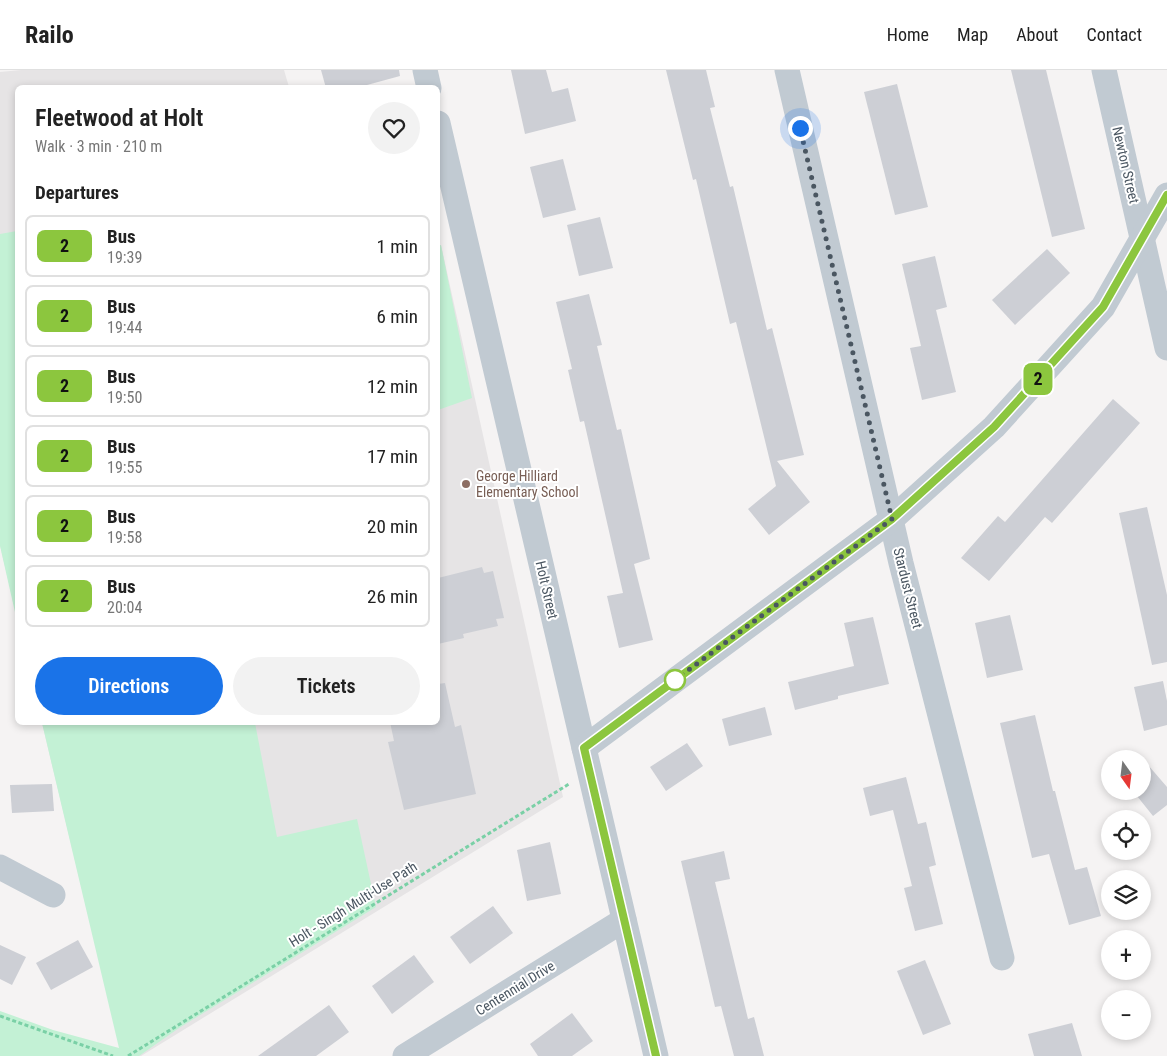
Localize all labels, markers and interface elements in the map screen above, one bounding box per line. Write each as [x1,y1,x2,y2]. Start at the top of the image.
text: Railo [25,21,74,49]
text: Home [887,24,929,45]
text: Map [957,24,988,45]
text: About [1016,24,1058,45]
text: Contact [1086,24,1142,45]
button: heart [368,102,420,154]
text: Fleetwood at Holt [35,104,203,132]
your location [788,116,813,141]
street label: Newton Street [1109,125,1143,205]
text: Walk · 3 min · 210 m [35,137,162,156]
text: Departures [35,181,119,204]
text: Bus [107,225,136,248]
text: 2 [60,235,69,256]
text: 1 min [376,235,418,258]
text: 19:39 [107,248,142,267]
text: Bus [107,295,136,318]
text: 2 [60,305,69,326]
text: 6 min [376,305,418,328]
text: 19:44 [107,318,142,337]
line badge: 2 [1022,363,1054,395]
text: Bus [107,365,136,388]
text: 2 [1033,368,1043,389]
text: 2 [60,375,69,396]
text: 12 min [367,375,418,398]
text: 19:50 [107,388,142,407]
text: Bus [107,435,136,458]
text: 2 [60,445,69,466]
text: 17 min [367,445,418,468]
text: 19:55 [107,458,142,477]
place label: George Hilliard Elementary School [476,468,579,500]
marker: George Hilliard Elementary School [460,478,472,490]
text: Bus [107,505,136,528]
text: 2 [60,515,69,536]
text: 20 min [367,515,418,538]
text: 19:58 [107,528,142,547]
street label: Stardust Street [890,546,926,630]
street label: Holt Street [533,559,561,621]
text: Bus [107,575,136,598]
text: 2 [60,585,69,606]
text: 26 min [367,585,418,608]
text: 20:04 [107,598,142,617]
button: Directions [35,657,223,715]
button: Tickets [233,657,420,715]
unlabelled marker [664,669,686,691]
north arrow [1101,750,1151,800]
map controls [1101,750,1151,1040]
button: locate [1101,810,1151,860]
street label: Holt - Singh Multi-Use Path [286,858,420,950]
button: layers [1101,870,1151,920]
button: + [1101,930,1151,980]
street label: Centennial Drive [473,957,558,1019]
button: − [1101,990,1151,1040]

